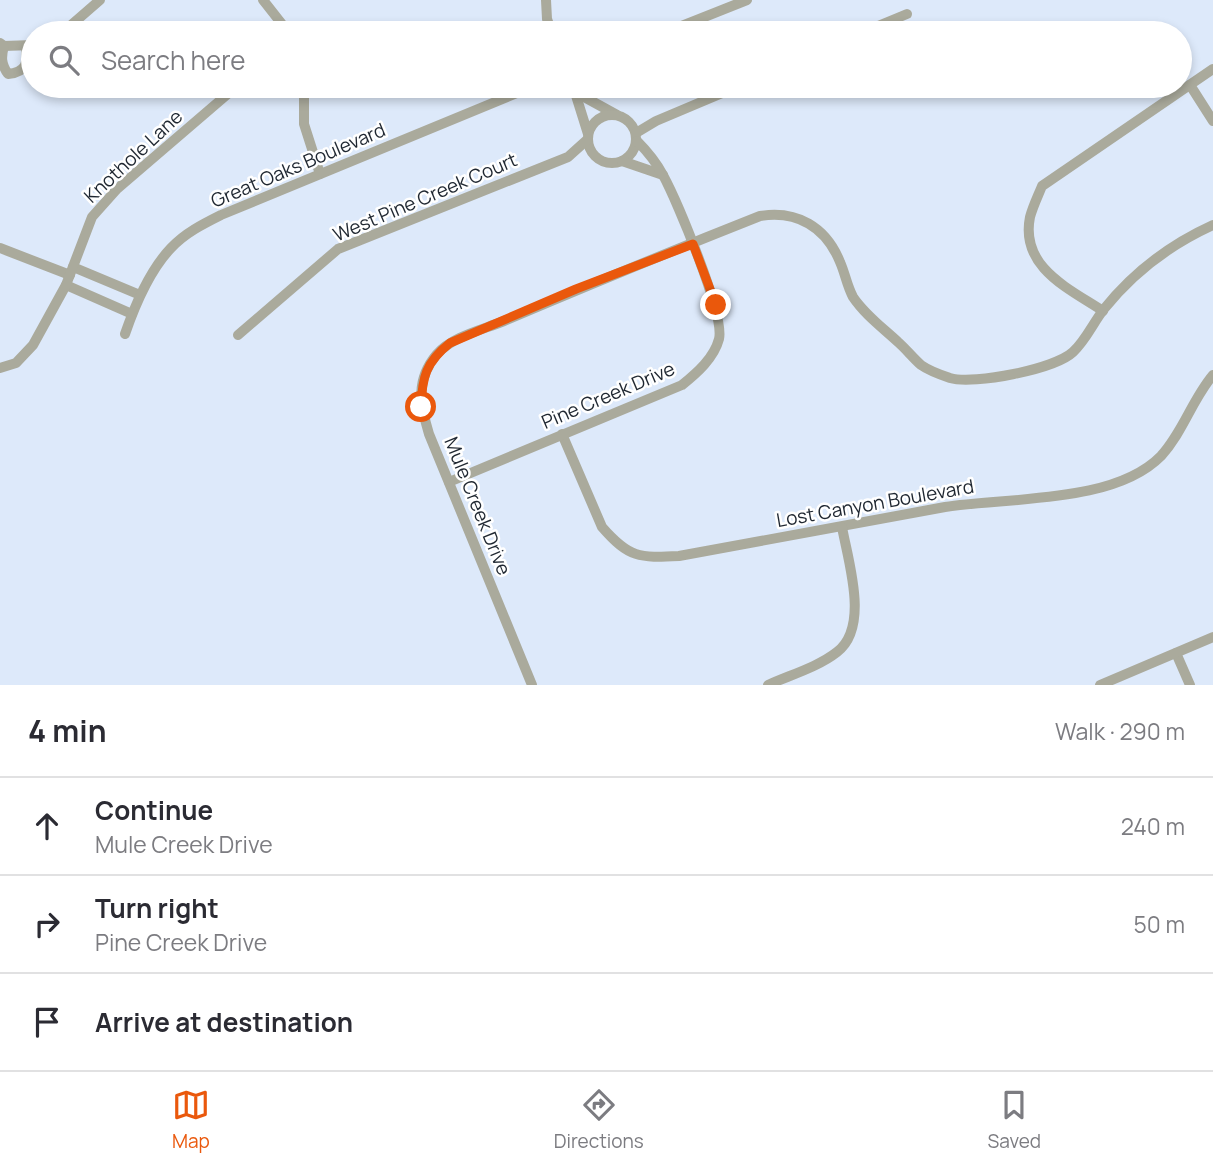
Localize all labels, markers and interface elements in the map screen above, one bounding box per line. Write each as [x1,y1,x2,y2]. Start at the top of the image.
search box [21,21,1192,98]
icon: search [45,41,83,79]
text: Search here [101,42,246,78]
street label: Knothole Lane [78,104,188,208]
street label: Great Oaks Boulevard [207,116,389,214]
street label: West Pine Creek Court [329,146,521,248]
route end [700,289,731,320]
street label: Pine Creek Drive [537,355,679,435]
route start [405,391,436,422]
street label: Mule Creek Drive [438,433,518,579]
street label: Lost Canyon Boulevard [774,473,976,533]
text: 4 min [28,710,106,751]
text: Walk · 290 m [1055,715,1185,747]
text: Continue [95,792,213,828]
icon: ahead [28,807,66,845]
text: 240 m [1121,810,1185,842]
text: Mule Creek Drive [95,828,273,860]
text: Turn right [95,890,219,926]
icon: right [28,905,66,943]
text: 50 m [1134,908,1185,940]
text: Pine Creek Drive [95,926,267,958]
icon: arrive [28,1003,66,1041]
text: Arrive at destination [95,1004,353,1040]
tab: Map [172,1086,210,1154]
tab: Directions [554,1086,644,1154]
tab: Saved [988,1086,1041,1154]

